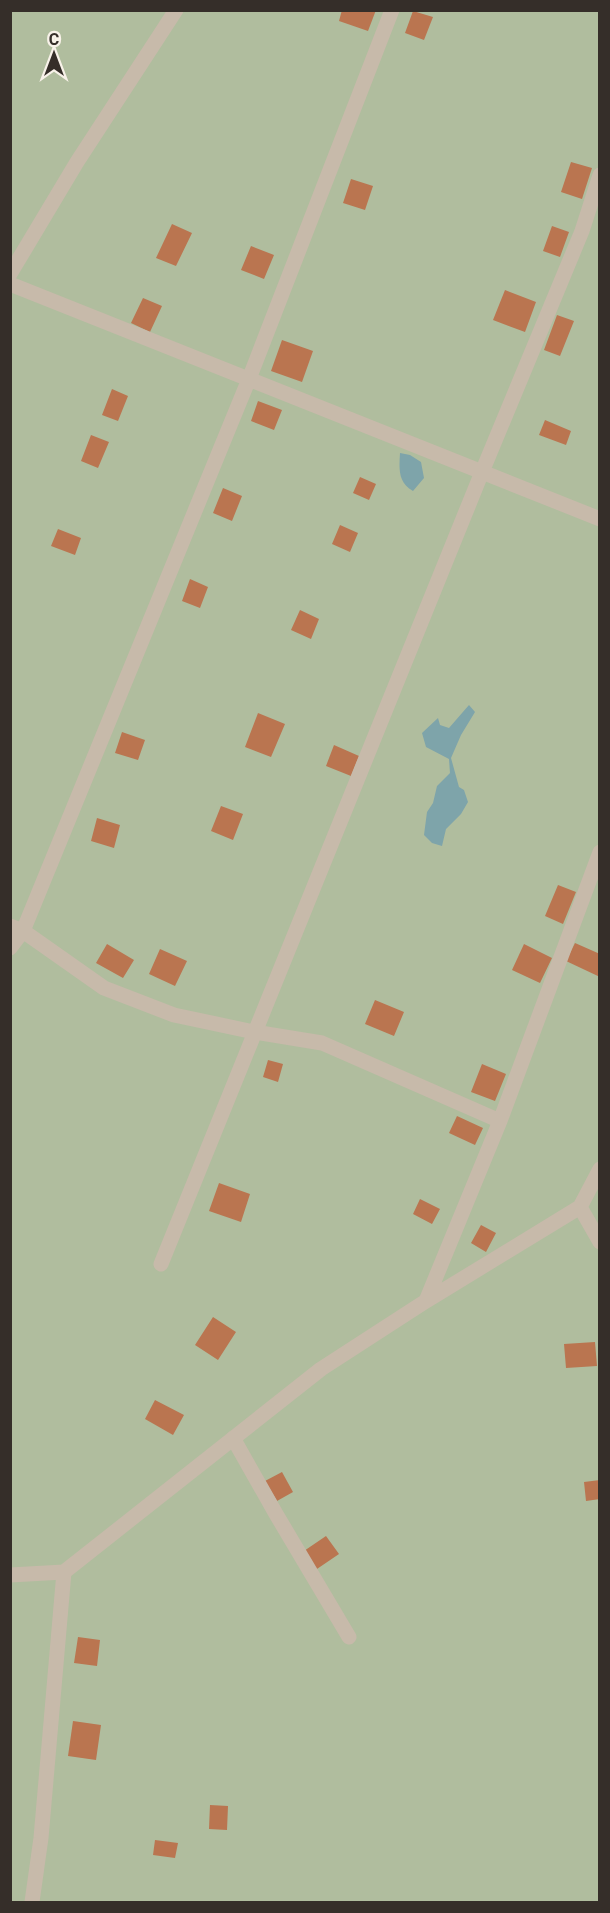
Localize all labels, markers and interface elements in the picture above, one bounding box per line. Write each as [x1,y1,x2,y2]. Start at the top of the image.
north arrow [24,24,84,84]
text: С [49,30,59,49]

